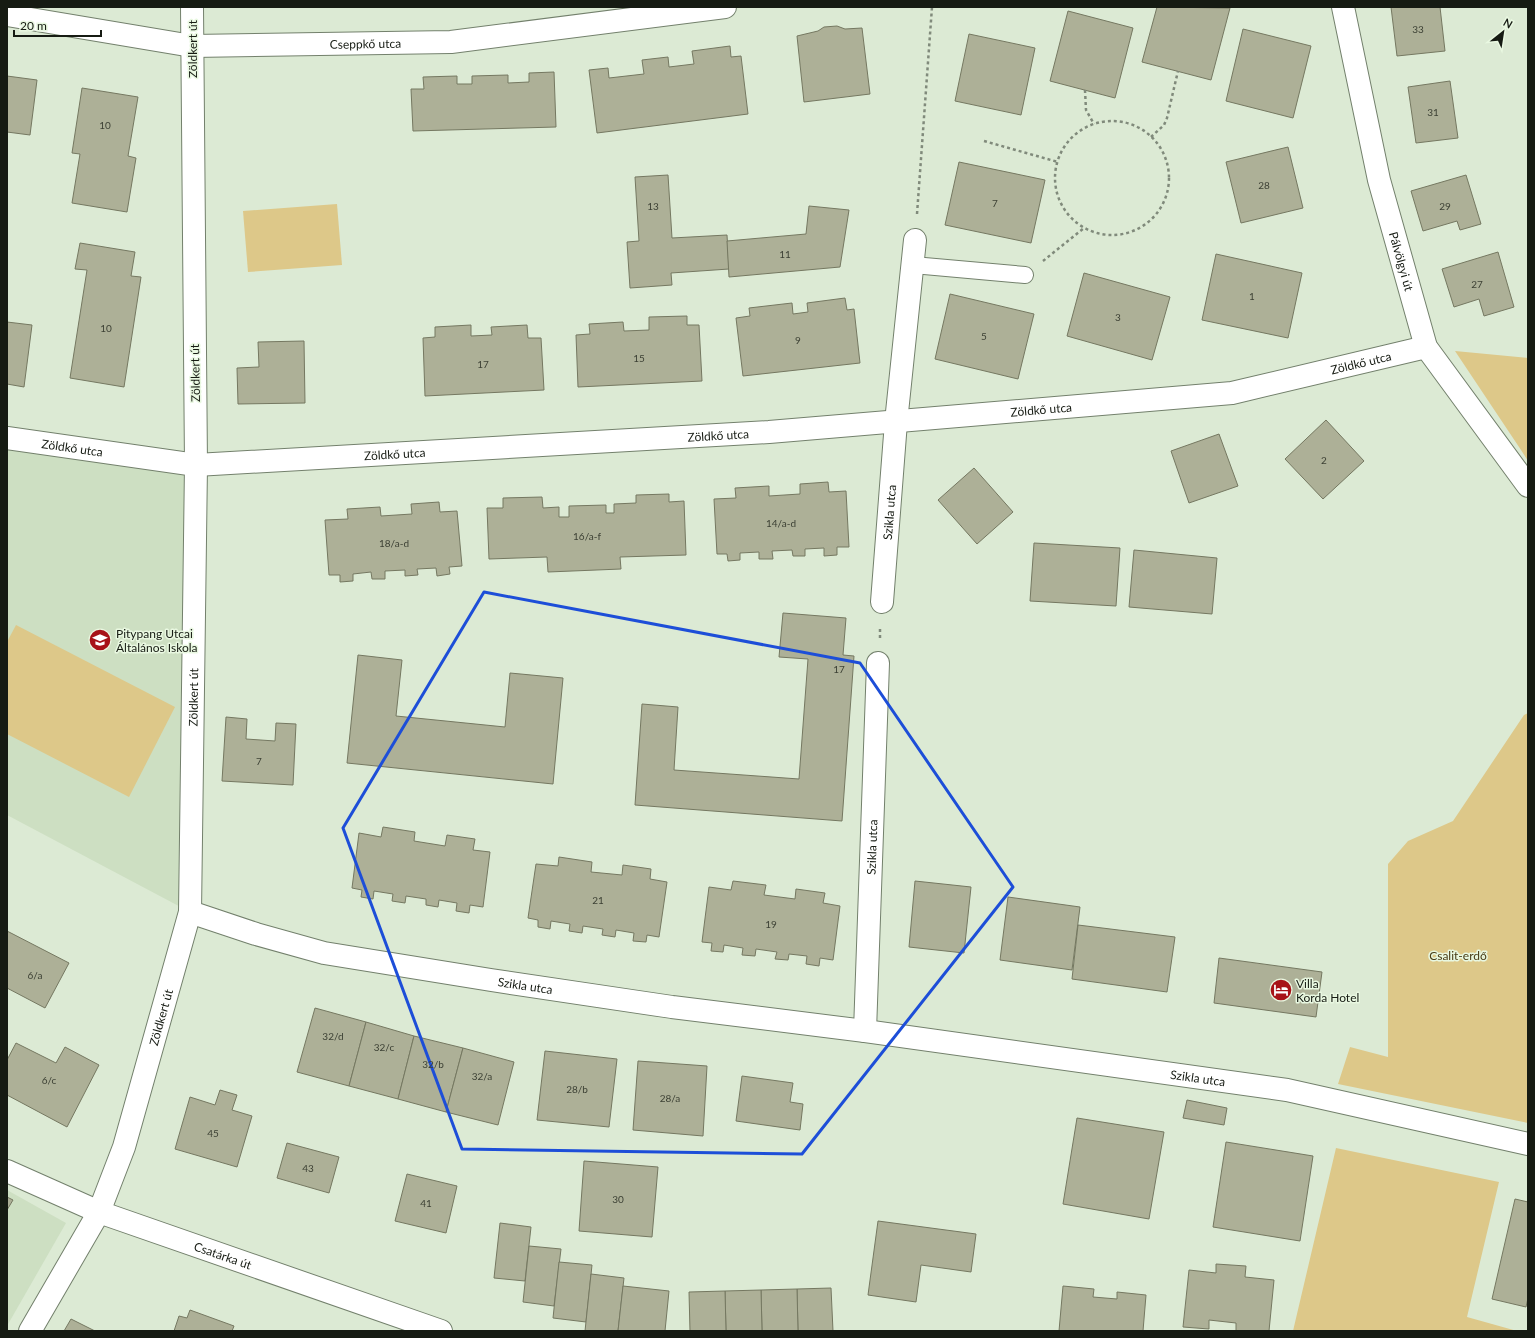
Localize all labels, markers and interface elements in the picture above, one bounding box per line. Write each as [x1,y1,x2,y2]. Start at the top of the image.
scale bar [14,12,101,38]
north arrow [1483,12,1523,52]
text: N [1501,15,1515,31]
text: 20 m [20,18,47,33]
street label: Zöldkert út [185,19,200,78]
house number: 33 [1412,23,1424,35]
street label: Cseppkő utca [330,35,401,51]
house number: 31 [1427,106,1439,118]
house number: 10 [99,119,111,131]
house number: 28 [1258,179,1270,191]
house number: 7 [992,197,998,209]
house number: 13 [647,200,659,212]
house number: 29 [1439,200,1451,212]
street label: Pálvölgyi út [1386,230,1417,293]
house number: 11 [779,248,791,260]
house number: 27 [1471,278,1483,290]
house number: 1 [1249,290,1255,302]
house number: 3 [1115,311,1121,323]
house number: 10 [100,322,112,334]
house number: 5 [981,330,987,342]
house number: 9 [795,334,801,346]
street label: Zöldkert út [187,343,203,402]
street label: Zöldkő utca [1329,348,1393,377]
house number: 15 [633,352,645,364]
house number: 17 [477,358,489,370]
street label: Zöldkő utca [1010,399,1073,419]
street label: Zöldkő utca [687,426,749,444]
street label: Zöldkő utca [41,436,104,459]
street label: Zöldkő utca [364,444,426,463]
house number: 2 [1321,454,1327,466]
street label: Szikla utca [879,484,899,540]
house number: 14/a-d [766,517,796,529]
house number: 16/a-f [573,530,601,542]
house number: 18/a-d [379,537,409,549]
place label: Pitypang Utcai Általános Iskola [116,626,198,655]
school or university icon: Pitypang Utcai Általános Iskola [87,627,113,653]
house number: 17 [833,663,845,675]
street label: Zöldkert út [185,667,201,727]
house number: 7 [256,755,262,767]
street label: Szikla utca [863,819,880,875]
house number: 21 [592,894,604,906]
house number: 19 [765,918,777,930]
park label: Csalit-erdő [1429,948,1487,963]
house number: 6/a [28,969,42,981]
street label: Szikla utca [497,974,554,997]
place label: Villa Korda Hotel [1296,976,1359,1005]
hotel icon: Villa Korda Hotel [1268,977,1294,1003]
street label: Zöldkert út [145,987,176,1047]
house number: 32/d [322,1030,344,1042]
house number: 32/c [374,1041,394,1053]
house number: 32/b [422,1058,444,1070]
street label: Szikla utca [1169,1066,1226,1089]
house number: 32/a [472,1070,492,1082]
house number: 6/c [42,1074,57,1086]
house number: 28/b [566,1083,588,1095]
house number: 28/a [660,1092,680,1104]
house number: 45 [207,1127,219,1139]
house number: 43 [302,1162,314,1174]
house number: 30 [612,1193,624,1205]
house number: 41 [420,1197,432,1209]
street label: Csatárka út [192,1238,254,1272]

